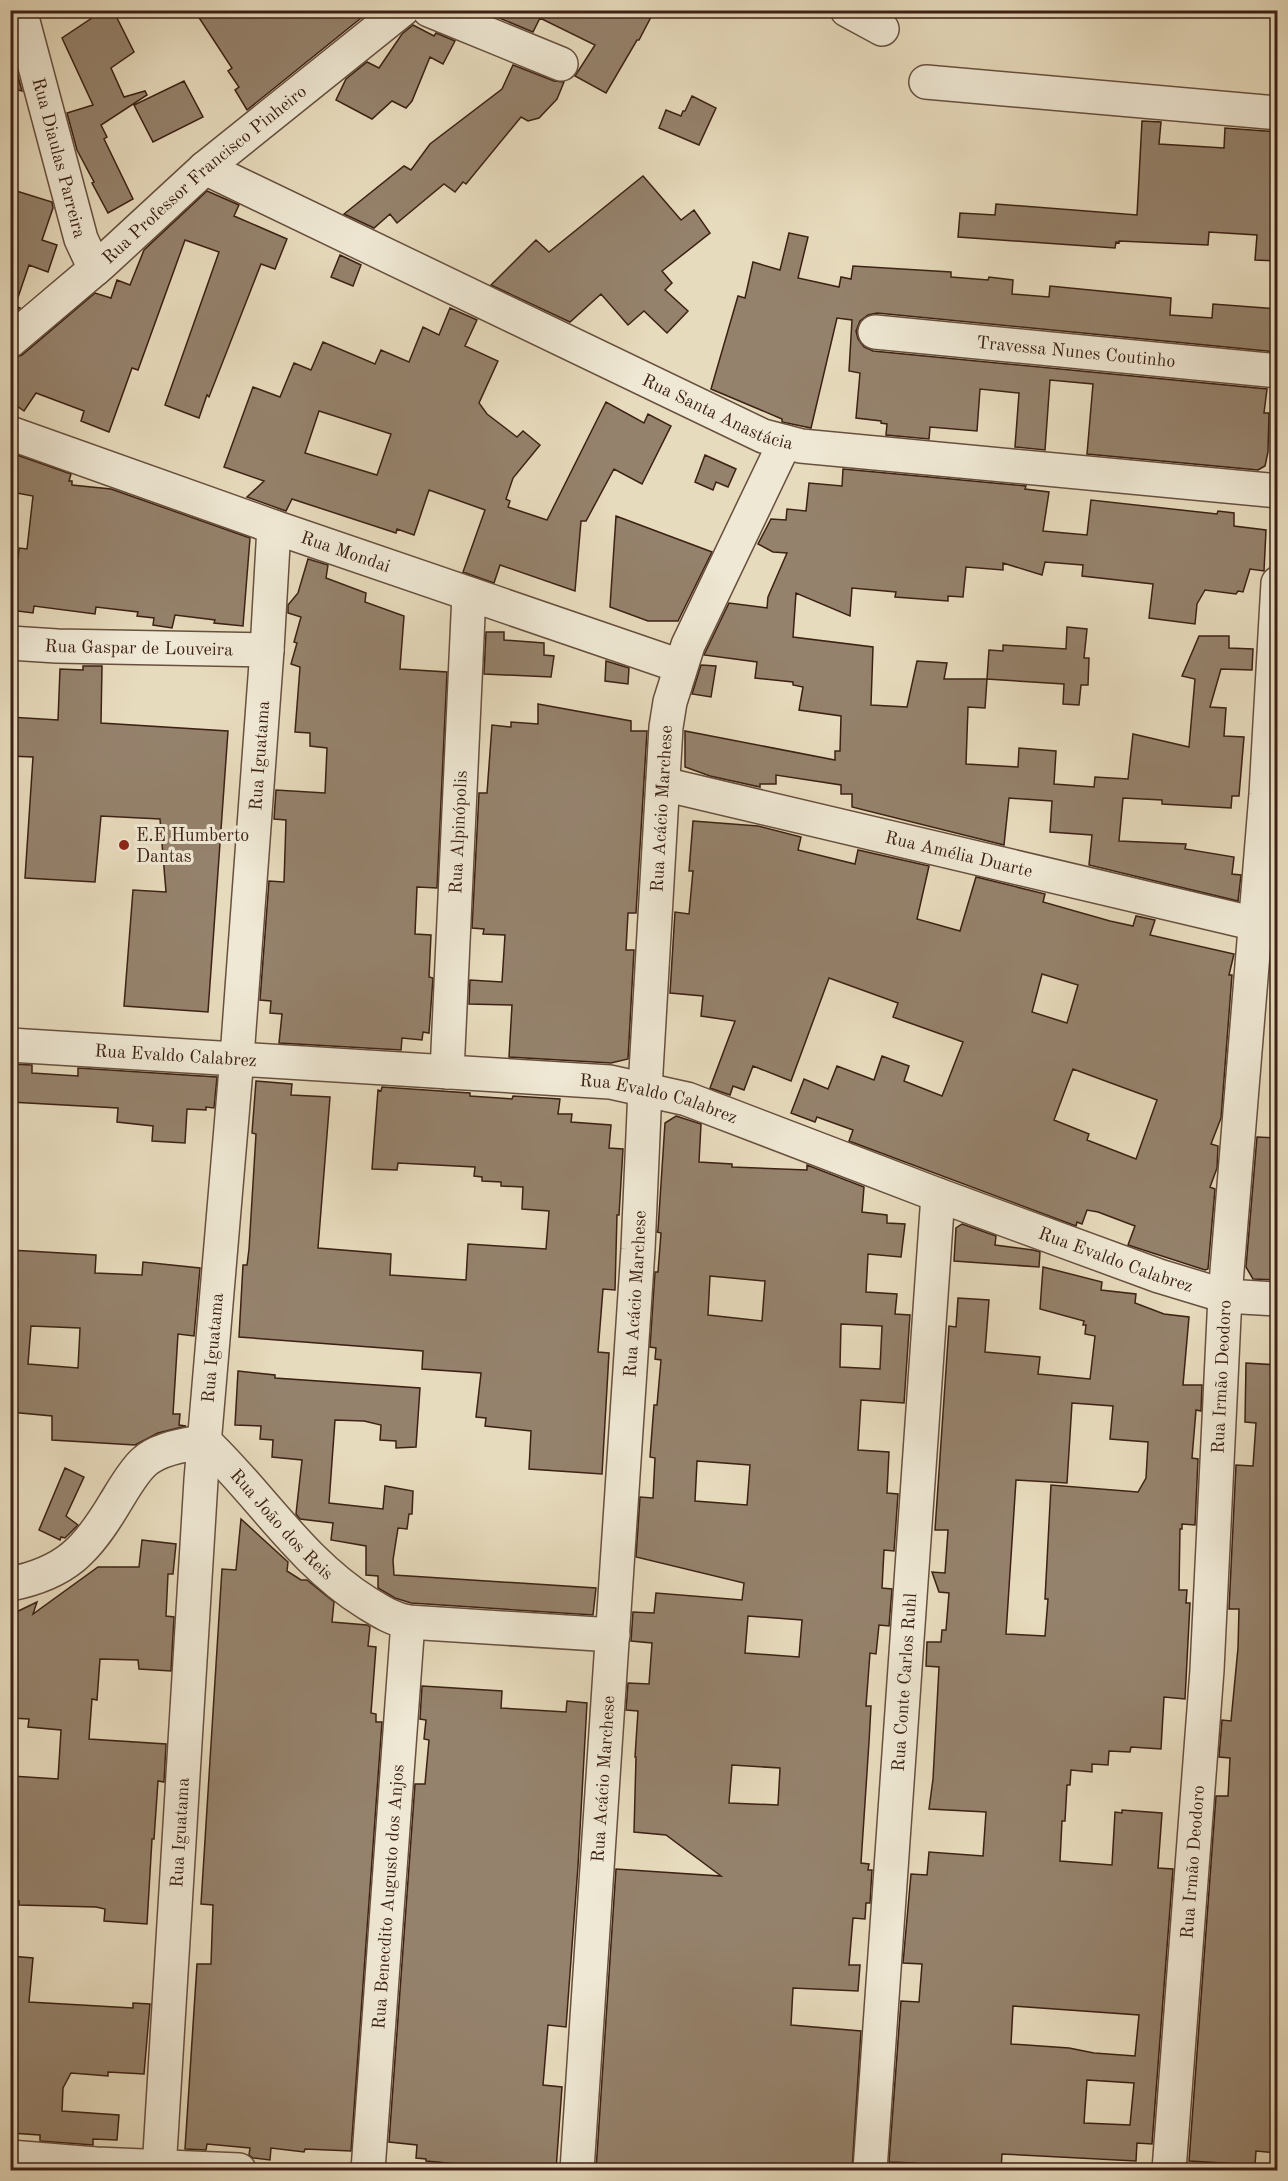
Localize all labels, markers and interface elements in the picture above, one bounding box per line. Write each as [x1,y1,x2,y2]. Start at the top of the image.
street label: Rua Diaulas Parreira [28,76,88,240]
street label: Rua Professor Francisco Pinheiro [99,82,310,268]
street label: Travessa Nunes Coutinho [976,334,1176,371]
street label: Rua Santa Anastácia [639,371,795,454]
street label: Rua Mondai [298,529,393,576]
street label: Rua Gaspar de Louveira [44,637,233,659]
street label: Rua Iguatama [247,700,273,811]
street label: Rua Acácio Marchese [648,725,676,893]
street label: Rua Alpinópolis [447,770,471,895]
place label: E.E Humberto Dantas [136,827,249,866]
street label: Rua Amélia Duarte [883,829,1034,881]
marker: E.E Humberto Dantas [117,838,131,852]
street label: Rua Evaldo Calabrez [94,1042,257,1070]
street label: Rua Evaldo Calabrez [579,1072,740,1127]
street label: Rua Acácio Marchese [622,1210,650,1378]
street label: Rua Evaldo Calabrez [1036,1225,1195,1296]
street label: Rua Iguatama [200,1292,227,1404]
street label: Rua Irmão Deodoro [1209,1299,1235,1454]
street label: Rua João dos Reis [226,1466,336,1584]
street label: Rua Conte Carlos Ruhl [890,1592,920,1772]
street label: Rua Acácio Marchese [589,1695,618,1863]
street label: Rua Benecdito Augusto dos Anjos [370,1763,408,2030]
street label: Rua Iguatama [168,1777,193,1888]
street label: Rua Irmão Deodoro [1179,1784,1208,1939]

